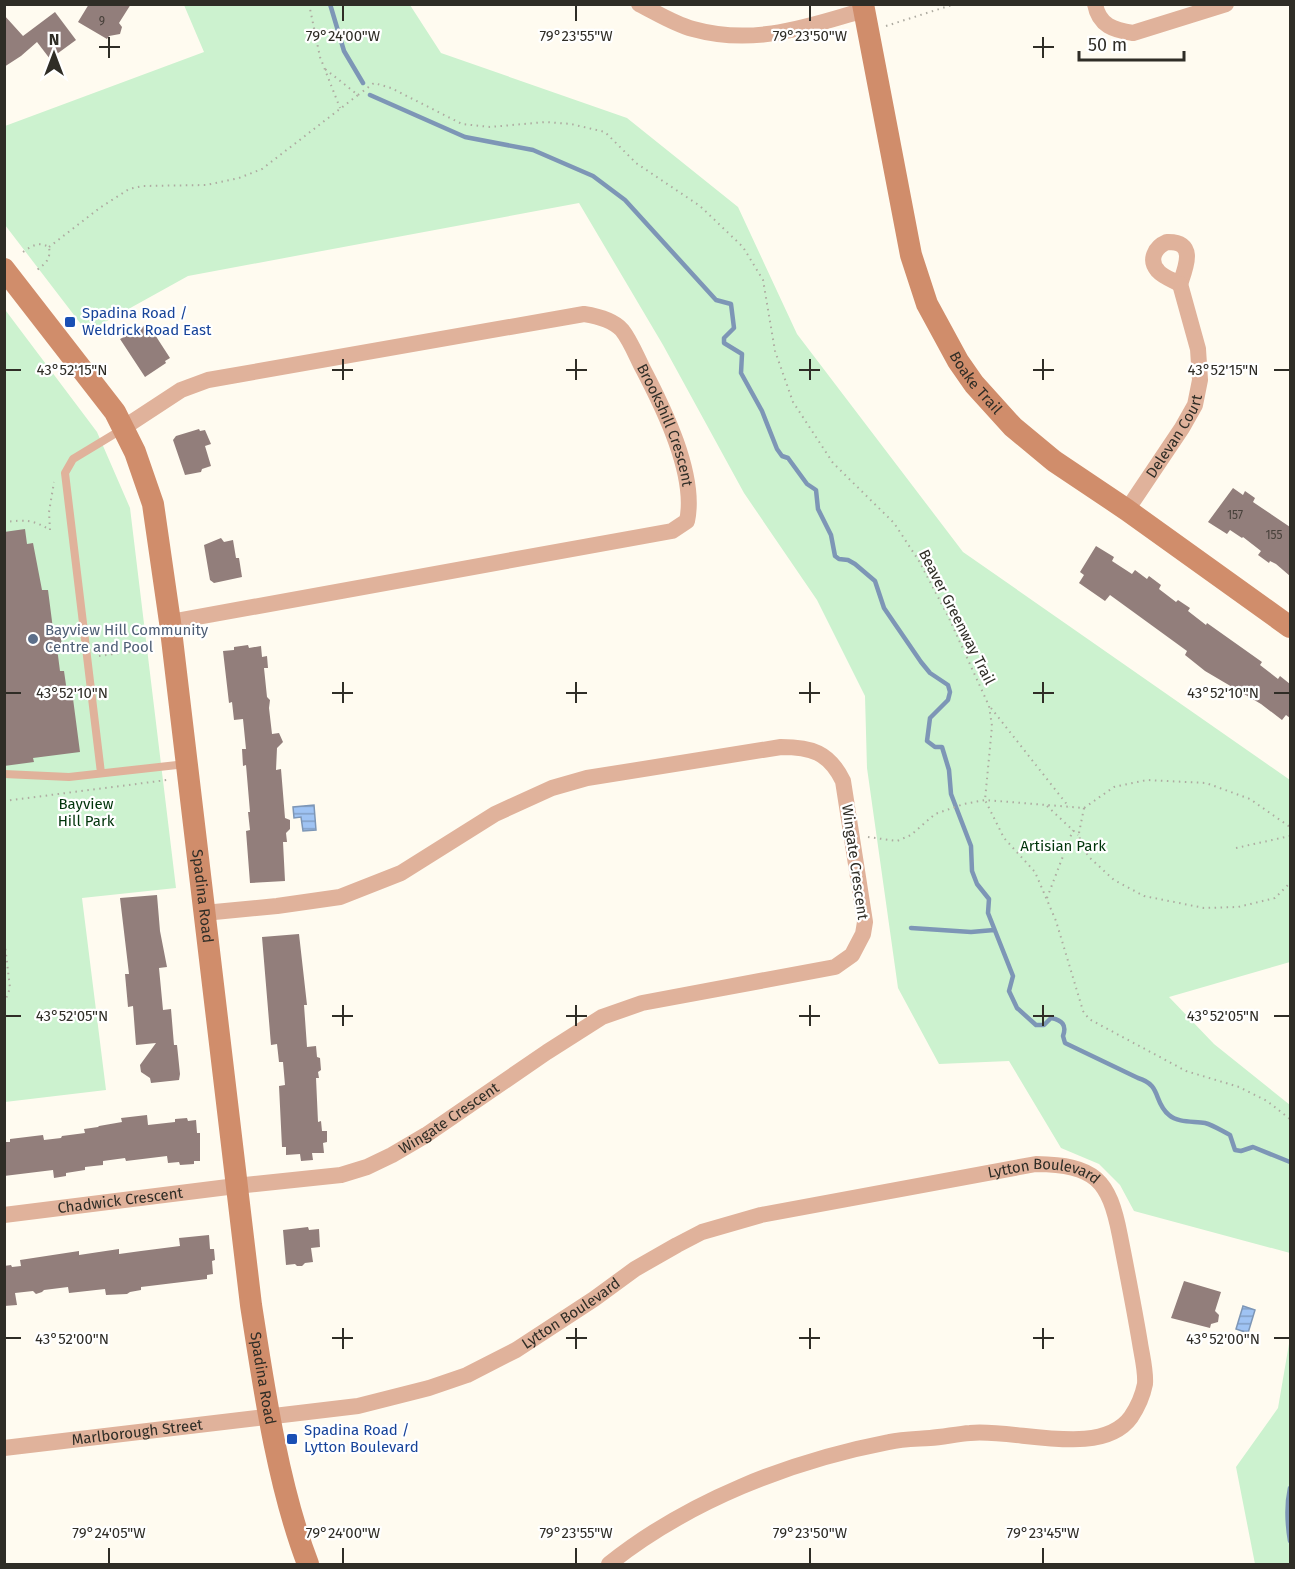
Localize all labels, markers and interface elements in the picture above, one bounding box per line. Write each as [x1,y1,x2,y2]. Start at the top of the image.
house number: 9 [99,14,105,28]
north arrow [24,24,84,84]
scale bar [1079,24,1184,62]
text: 79°24'00"W [306,27,381,45]
text: 79°23'55"W [539,27,613,45]
text: 79°23'50"W [773,27,848,45]
text: N [49,30,59,49]
text: 50 m [1088,34,1127,56]
place label: Spadina Road / Weldrick Road East [82,304,212,339]
marker: Spadina Road / Weldrick Road East [63,315,77,329]
street label: Boake Trail [946,348,1006,418]
text: 43°52'15"N [37,361,107,379]
street label: Brookshill Crescent [633,361,697,488]
text: 43°52'15"N [1188,361,1258,379]
street label: Delevan Court [1142,392,1206,481]
house number: 157 [1227,508,1243,522]
house number: 155 [1265,528,1283,542]
street label: Beaver Greenway Trail [915,546,999,688]
place label: Bayview Hill Community Centre and Pool [45,621,209,656]
marker: Bayview Hill Community Centre and Pool [26,632,40,646]
text: 43°52'10"N [36,684,108,702]
text: 43°52'10"N [1187,684,1259,702]
park label: Bayview Hill Park [58,795,115,830]
street label: Wingate Crescent [838,803,872,921]
park label: Artisian Park [1020,837,1106,855]
street label: Spadina Road [188,848,217,944]
text: 43°52'05"N [36,1007,108,1025]
text: 43°52'05"N [1187,1007,1259,1025]
street label: Wingate Crescent [396,1078,503,1158]
street label: Lytton Boulevard [986,1155,1104,1188]
street label: Chadwick Crescent [56,1184,184,1217]
street label: Lytton Boulevard [518,1274,624,1353]
text: 43°52'00"N [35,1330,109,1348]
text: 43°52'00"N [1186,1330,1260,1348]
street label: Spadina Road [246,1331,280,1426]
street label: Marlborough Street [71,1415,204,1449]
place label: Spadina Road / Lytton Boulevard [304,1421,419,1456]
marker: Spadina Road / Lytton Boulevard [285,1432,299,1446]
text: 79°24'05"W [72,1524,146,1542]
text: 79°24'00"W [306,1524,381,1542]
text: 79°23'55"W [539,1524,613,1542]
text: 79°23'50"W [773,1524,848,1542]
text: 79°23'45"W [1007,1524,1080,1542]

